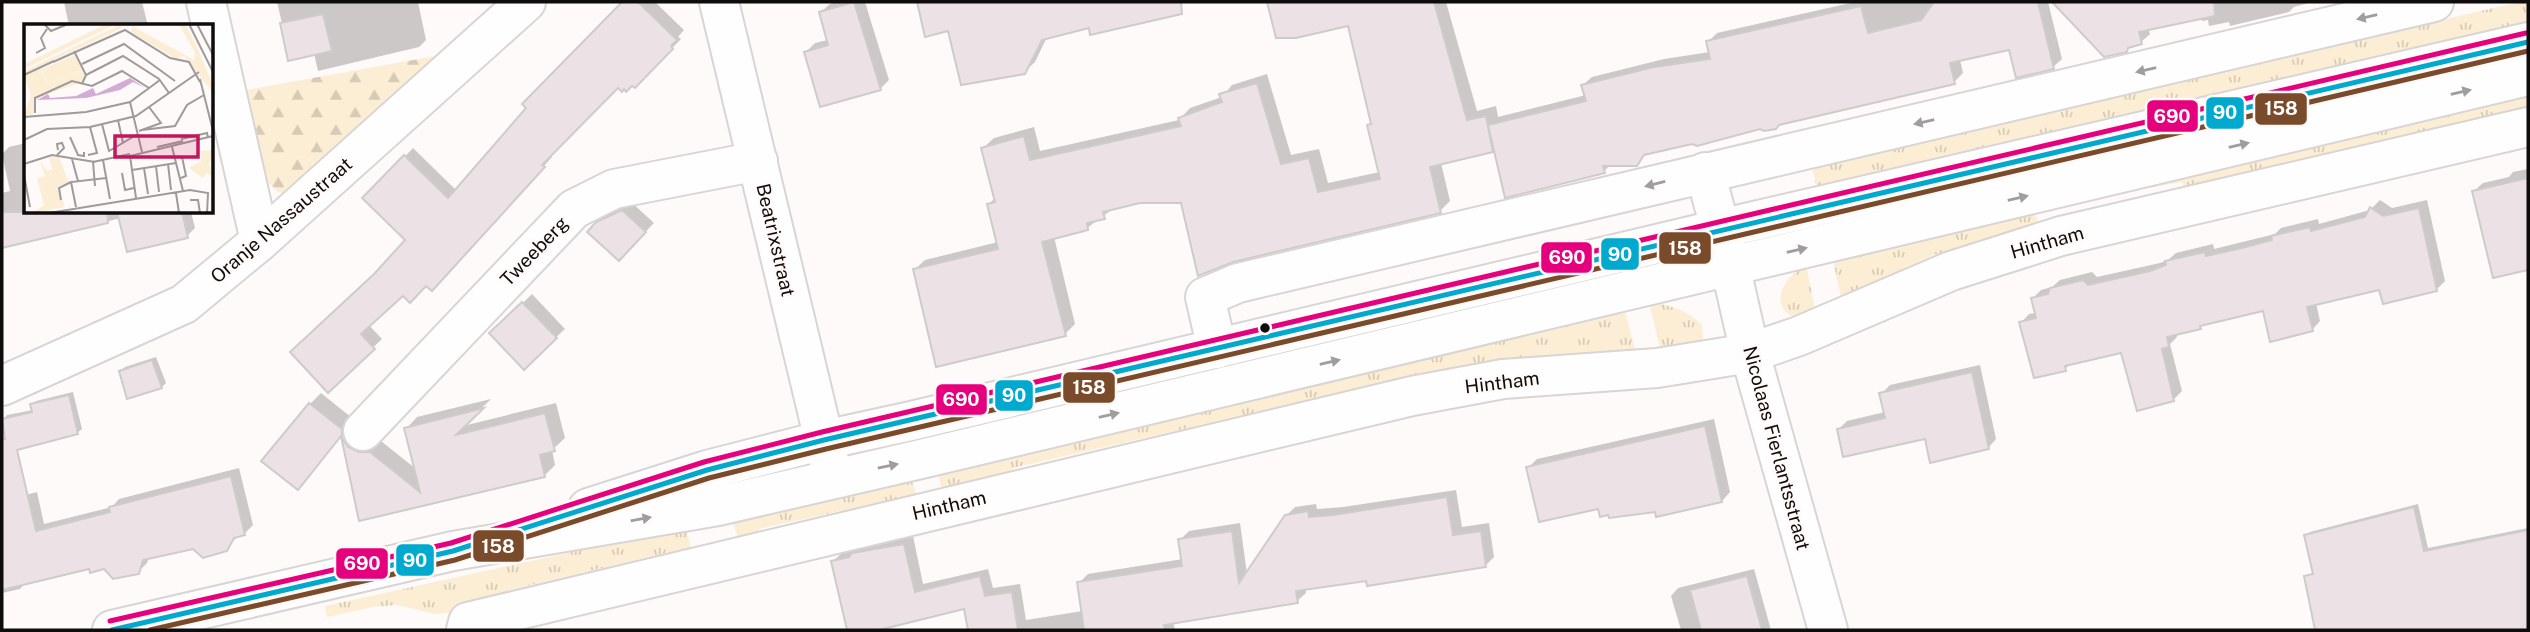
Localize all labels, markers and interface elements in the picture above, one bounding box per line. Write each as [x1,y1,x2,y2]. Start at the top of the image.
one-way arrow [2356,12,2378,23]
inset map [24,24,214,214]
one-way arrow [2135,64,2157,75]
one-way arrow [2450,87,2472,98]
line badge: 158 [2254,92,2308,126]
line badge: 90 [2205,96,2245,130]
text: 158 [2264,97,2298,119]
line badge: 690 [2146,99,2199,133]
text: 90 [2213,101,2237,123]
text: 690 [2153,105,2191,127]
one-way arrow [1913,117,1935,128]
one-way arrow [2228,139,2250,150]
street label: Oranje Nassaustraat [206,153,356,287]
one-way arrow [1644,179,1666,190]
street label: Beatrixstraat [752,181,800,299]
one-way arrow [2007,192,2029,203]
street label: Tweeberg [496,212,572,290]
street label: Hintham [2008,221,2086,263]
line badge: 158 [1658,231,1712,265]
line badge: 90 [1600,237,1640,271]
text: 158 [1668,237,1702,259]
line badge: 690 [1540,241,1593,274]
text: 90 [1608,243,1632,265]
one-way arrow [1786,244,1808,255]
text: 690 [1548,246,1586,268]
unlabelled marker [1258,321,1272,335]
street label: Nicolaas Fierlantsstraat [1739,344,1815,552]
one-way arrow [1319,356,1341,367]
street label: Hintham [1463,366,1541,398]
line badge: 158 [1062,371,1116,404]
text: 158 [1072,376,1106,398]
line badge: 90 [994,379,1034,412]
line badge: 690 [935,383,988,416]
text: 90 [1002,384,1026,406]
text: 690 [942,388,980,410]
one-way arrow [1098,409,1120,420]
one-way arrow [877,461,899,472]
street label: Hintham [910,486,988,524]
one-way arrow [630,513,652,524]
line badge: 158 [472,529,525,563]
text: 158 [481,535,515,557]
line badge: 90 [395,543,435,577]
line badge: 690 [335,547,389,580]
text: 90 [403,549,427,571]
text: 690 [343,552,381,574]

